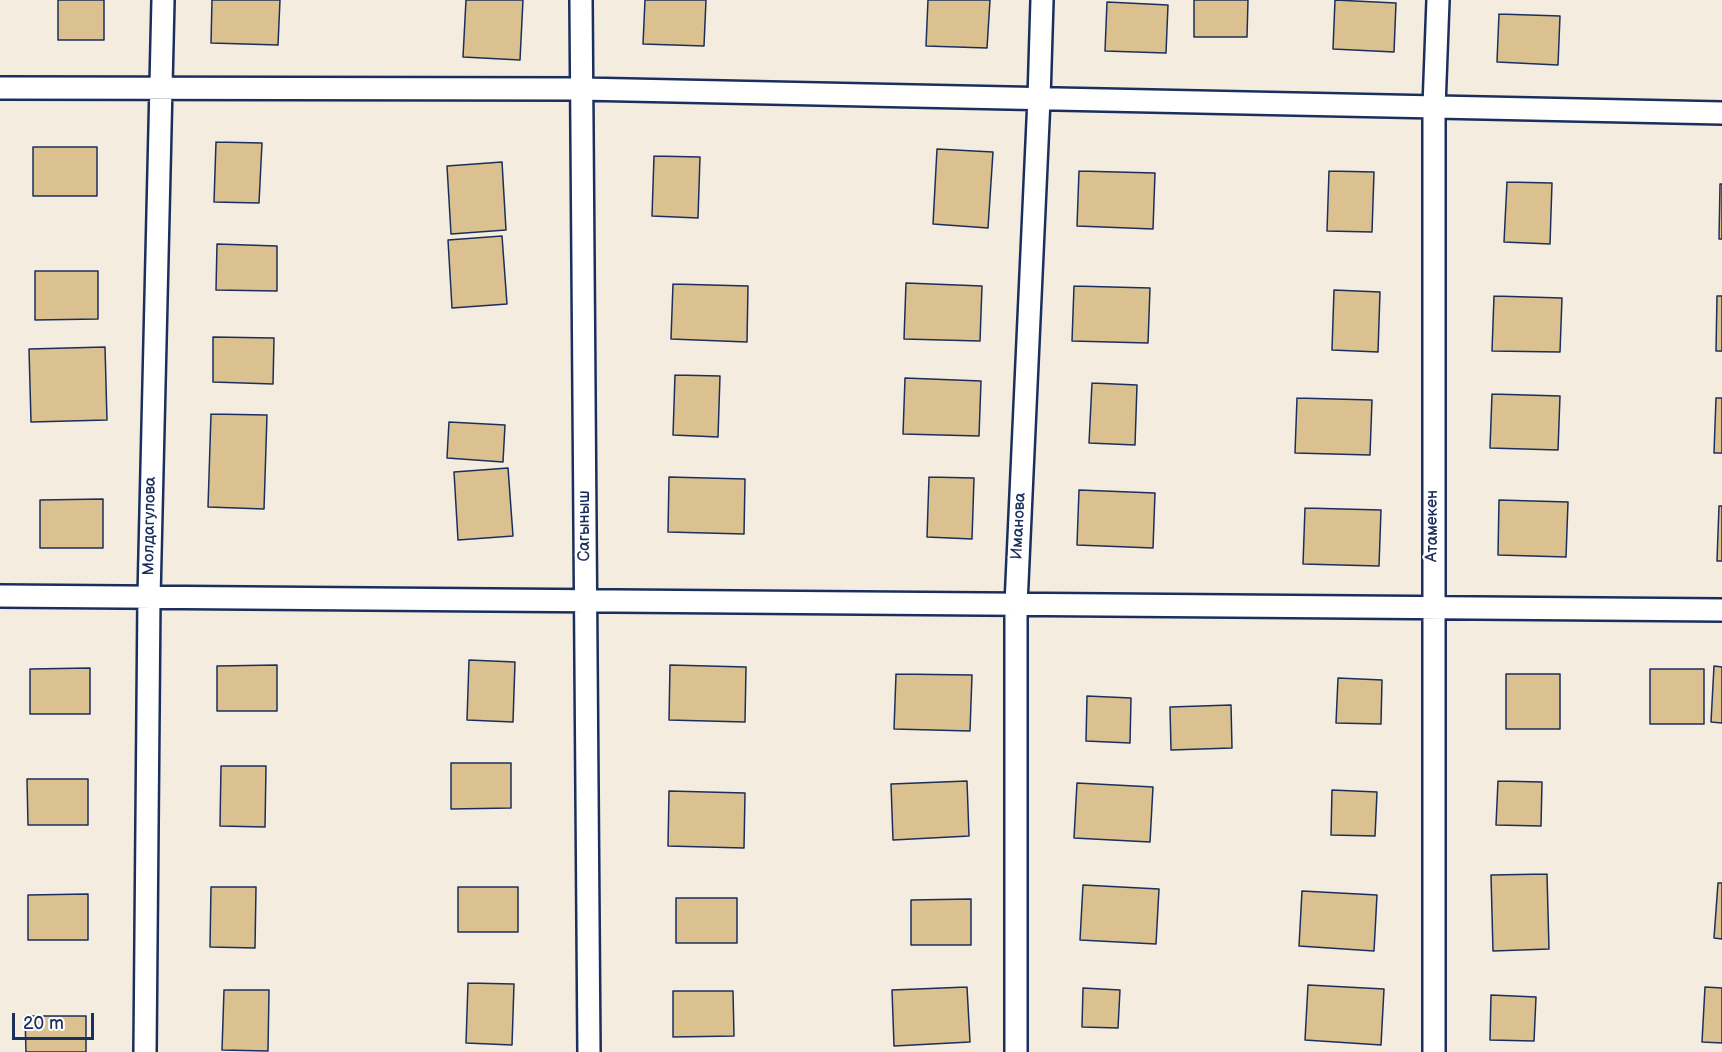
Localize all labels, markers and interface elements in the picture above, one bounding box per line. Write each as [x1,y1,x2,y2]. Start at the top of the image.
street label: Молдагулова [140,476,160,576]
street label: Атамекен [1423,490,1443,562]
street label: Сагыныш [575,491,595,561]
street label: Иманова [1008,492,1030,560]
scale bar [15,1001,98,1039]
text: 20 m [23,1013,64,1034]

